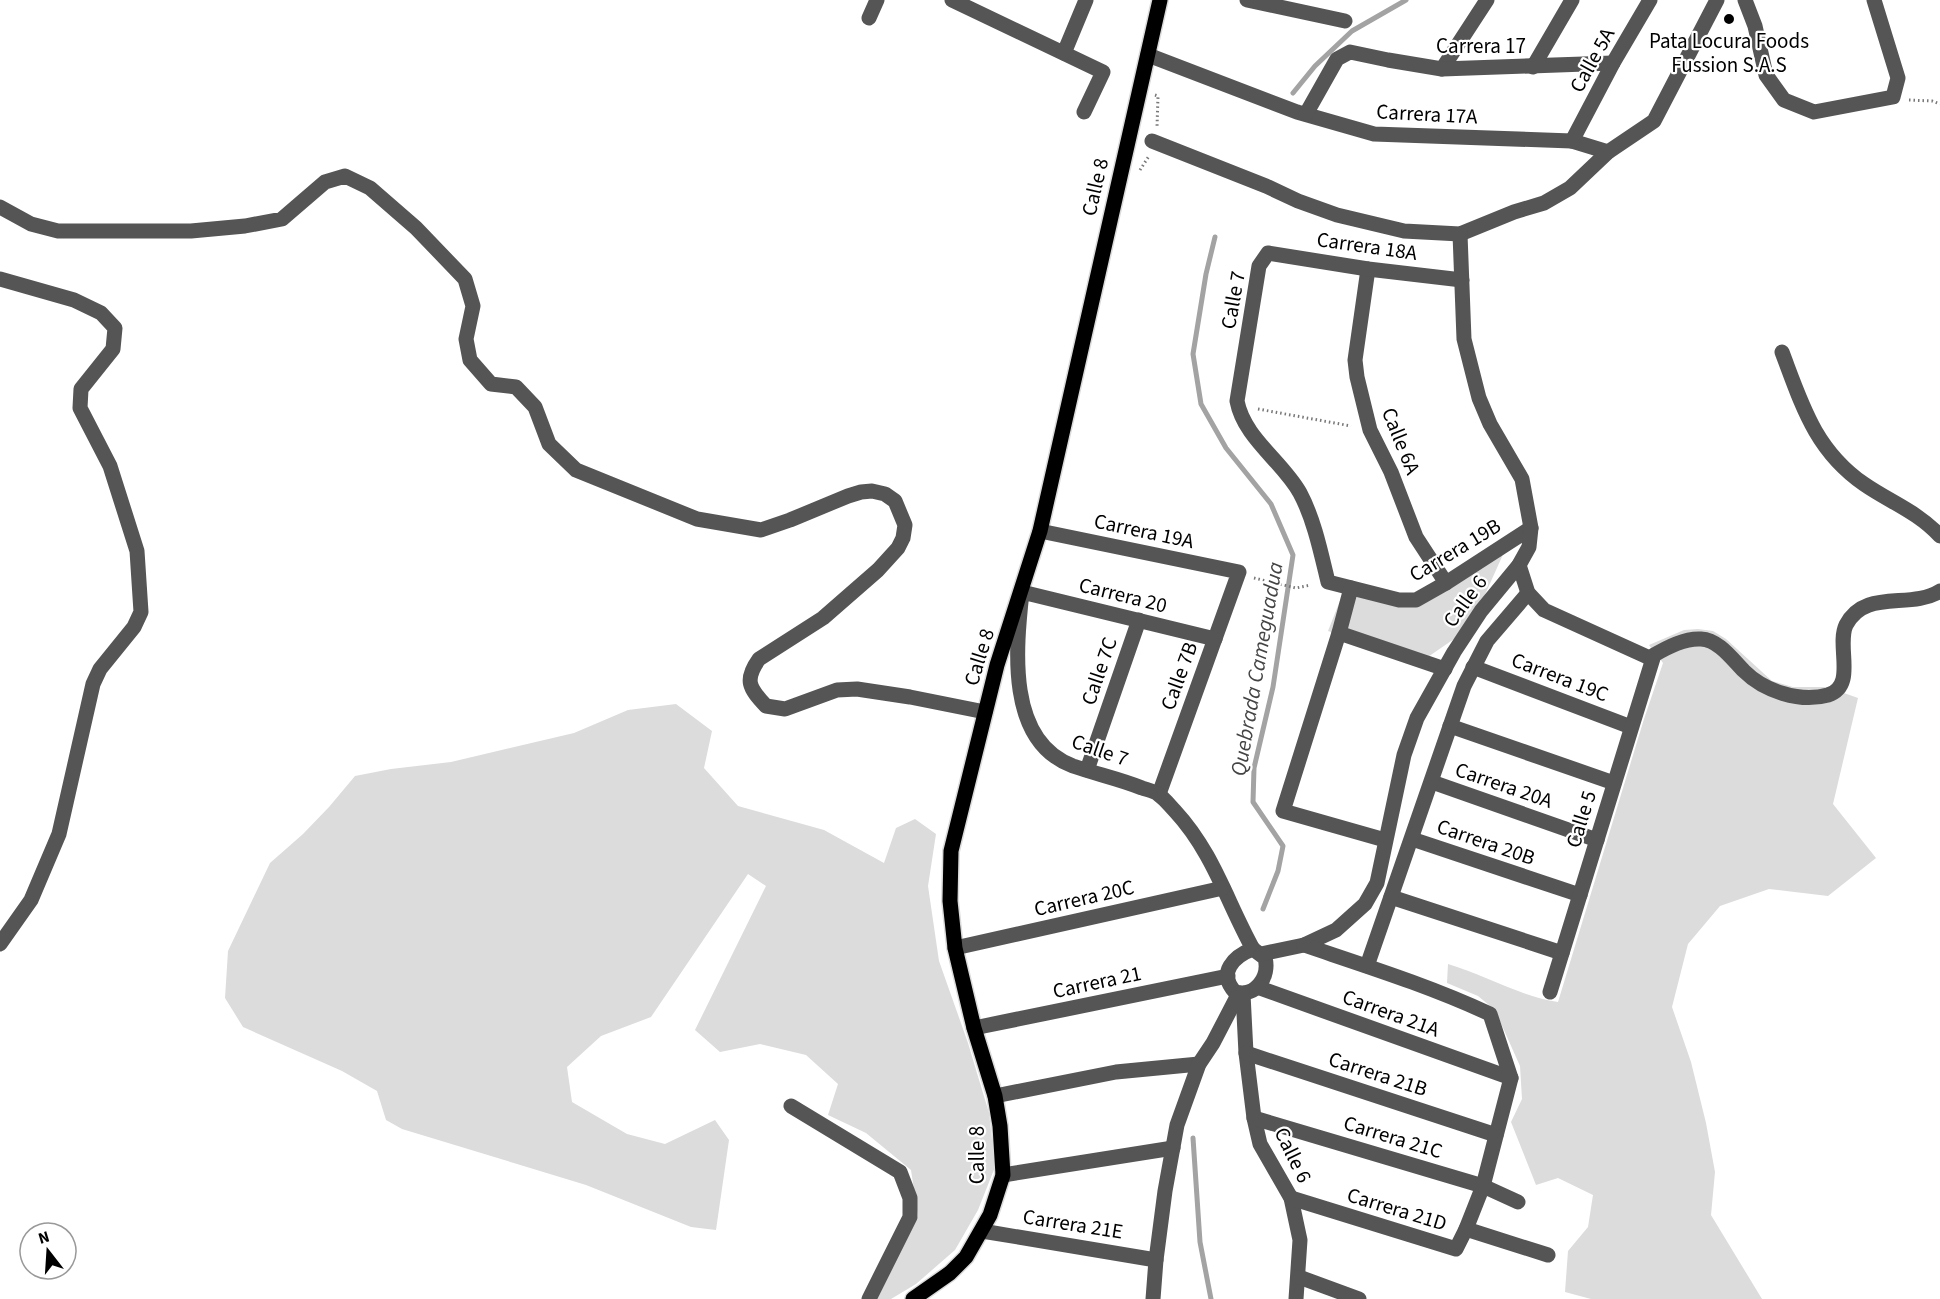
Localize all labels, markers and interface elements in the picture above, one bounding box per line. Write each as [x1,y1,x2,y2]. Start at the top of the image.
marker: Pata Locura Foods Fussion S.A.S [1722,12,1736,26]
street label: Calle 5A [1562,22,1622,98]
place label: Pata Locura Foods Fussion S.A.S [1649,26,1809,80]
street label: Carrera 17 [1436,31,1526,61]
street label: Carrera 17A [1376,96,1479,132]
street label: Calle 8 [1074,155,1116,219]
street label: Carrera 18A [1315,224,1420,268]
street label: Calle 7 [1213,269,1253,331]
street label: Calle 6A [1374,403,1428,479]
street label: Carrera 19A [1091,506,1197,556]
street label: Carrera 19B [1403,511,1507,589]
water label: Quebrada Cameguadua [1222,559,1292,779]
street label: Calle 6 [1436,569,1494,633]
street label: Carrera 20 [1076,570,1170,620]
street label: Calle 8 [956,625,1002,689]
street label: Calle 7C [1073,633,1125,709]
street label: Calle 7B [1153,638,1205,714]
street label: Carrera 19C [1507,645,1613,709]
street label: Calle 7 [1068,726,1132,774]
street label: Carrera 20A [1451,754,1557,816]
street label: Calle 5 [1558,787,1604,851]
street label: Carrera 20B [1433,811,1539,873]
street label: Carrera 20C [1031,872,1137,924]
street label: Carrera 21 [1050,958,1144,1006]
street label: Carrera 21A [1338,982,1444,1045]
street label: Carrera 21B [1325,1044,1431,1104]
street label: Carrera 21C [1340,1108,1446,1166]
street label: Calle 6 [1267,1122,1319,1188]
street label: Calle 8 [962,1126,992,1184]
street label: Carrera 21D [1343,1180,1451,1238]
street label: Carrera 21E [1021,1201,1125,1247]
north arrow [18,1221,78,1281]
text: N [36,1226,52,1250]

